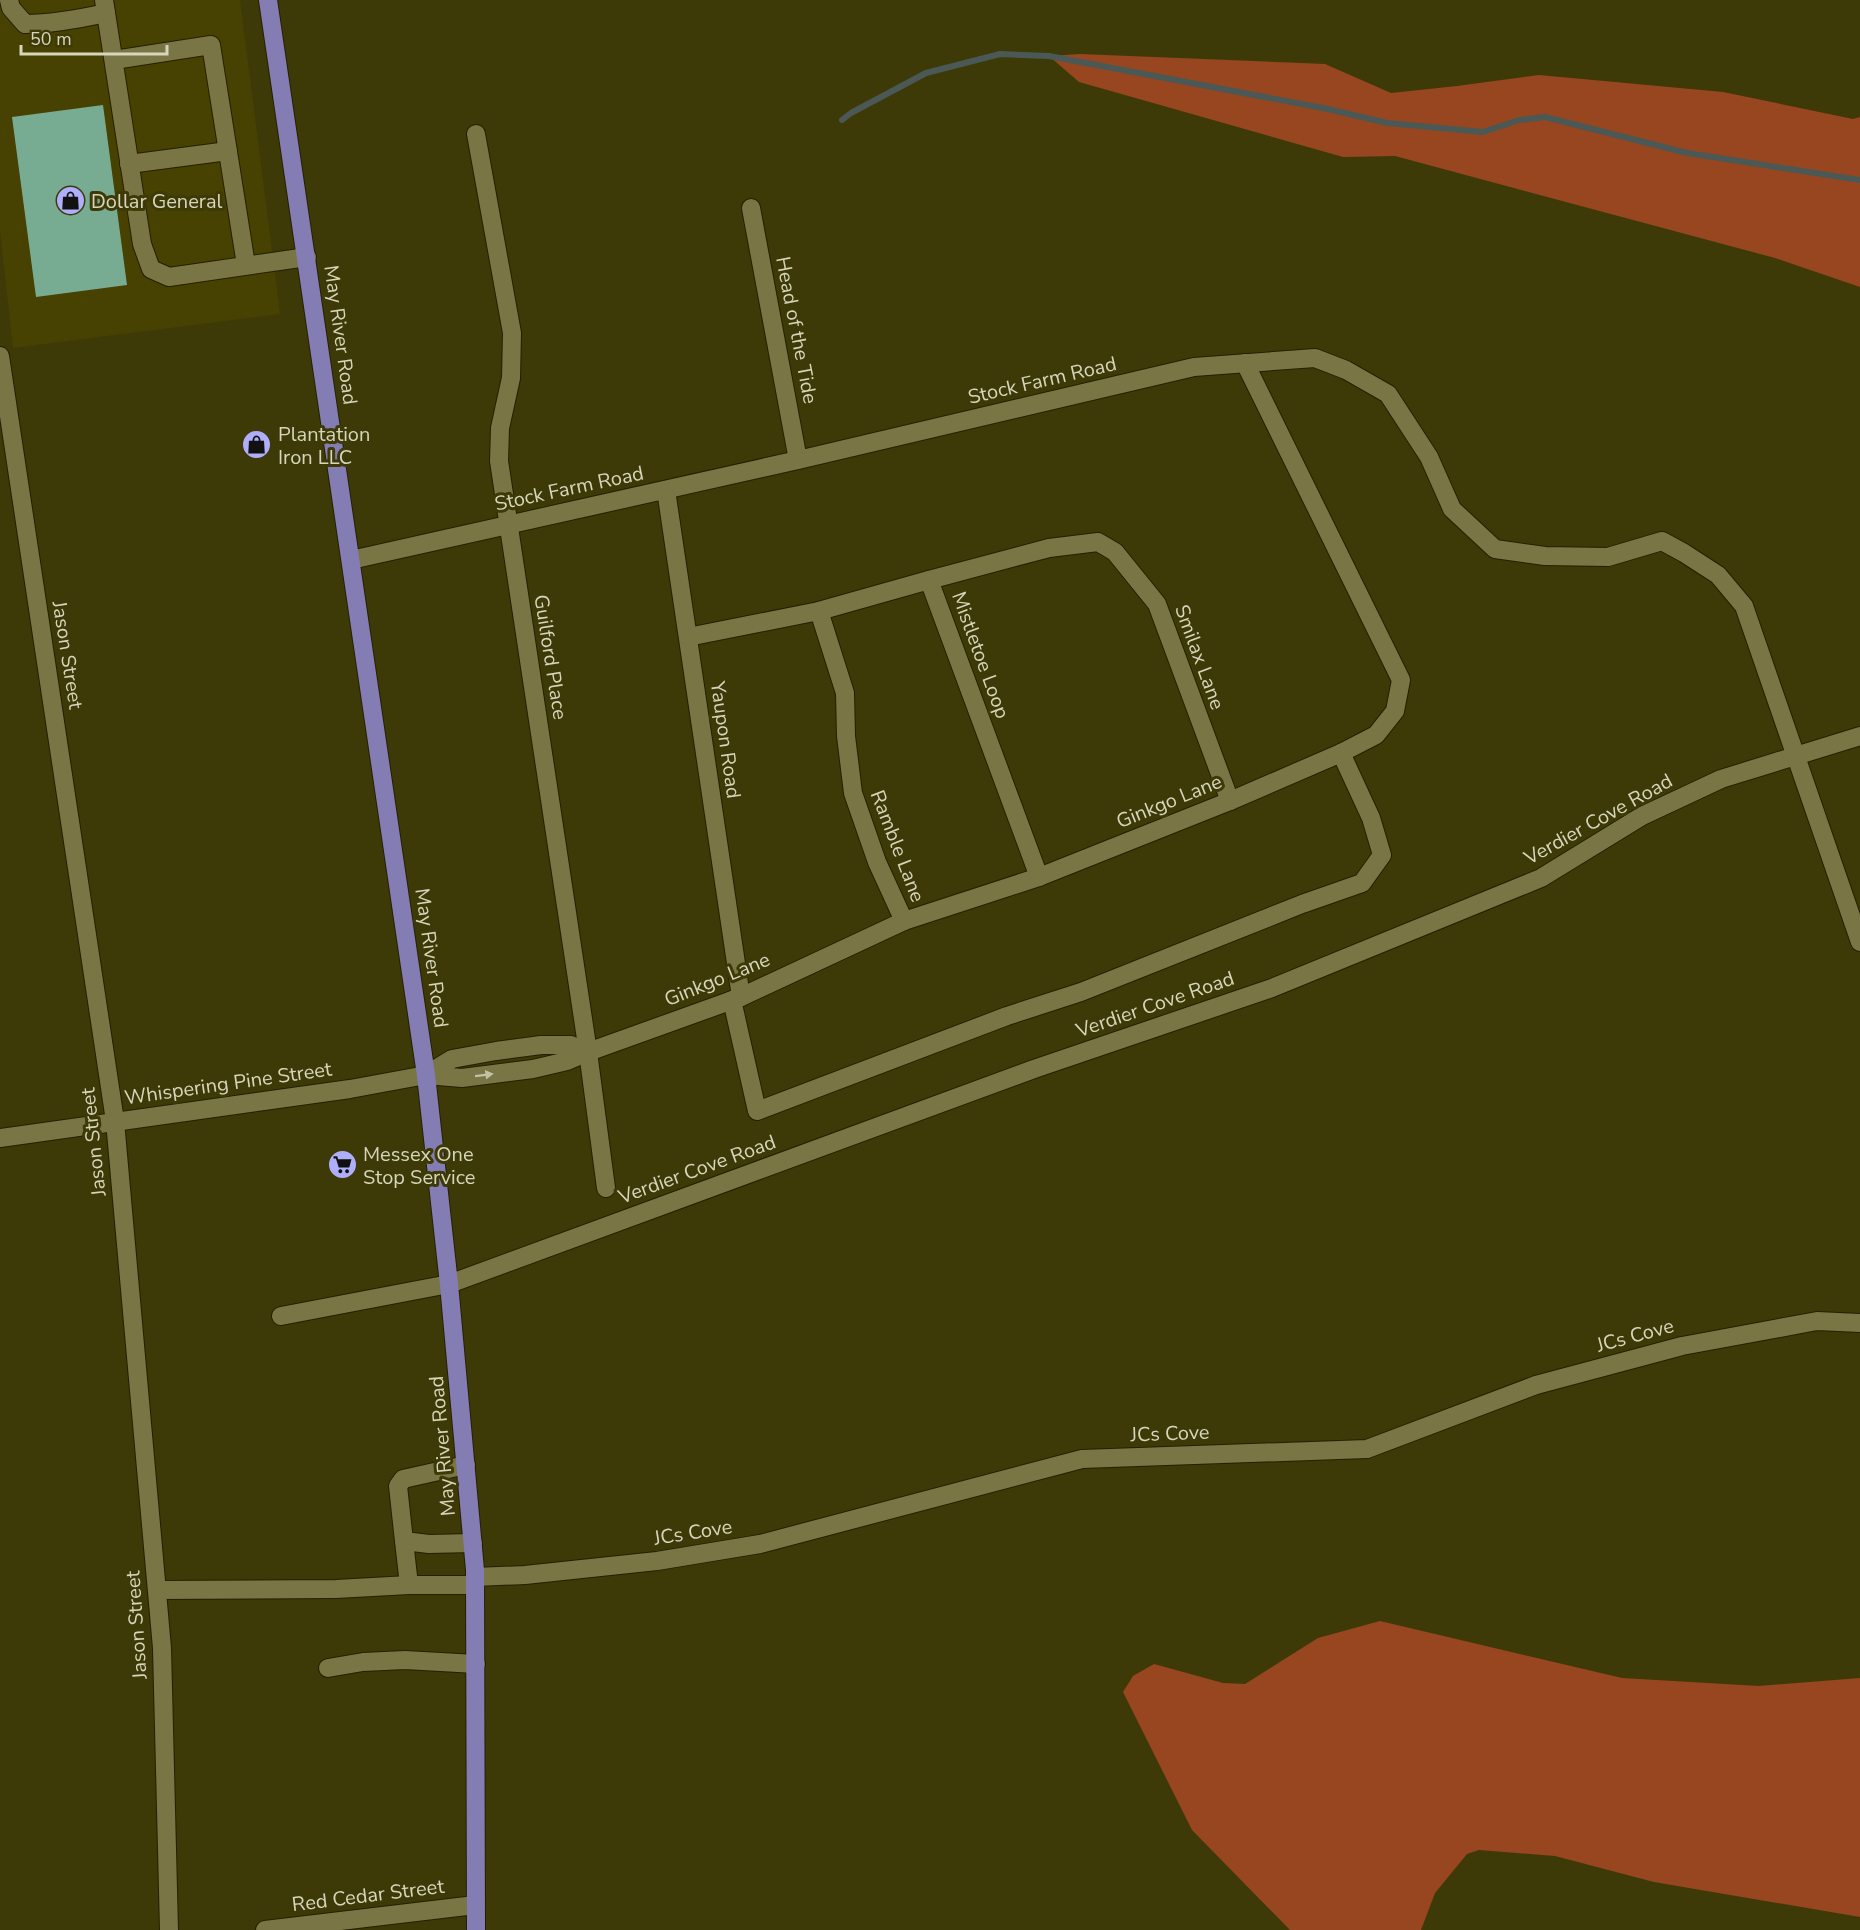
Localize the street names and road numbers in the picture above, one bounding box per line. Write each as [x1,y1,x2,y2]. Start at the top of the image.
street label: Head of the Tide [769,254,824,406]
street label: May River Road [317,264,364,407]
street label: Stock Farm Road [965,350,1119,411]
street label: Stock Farm Road [492,460,646,517]
street label: Mistletoe Loop [945,588,1016,722]
street label: Guilford Place [527,593,574,722]
street label: Jason Street [45,598,90,712]
street label: Smilax Lane [1168,601,1231,713]
street label: Yaupon Road [704,679,747,800]
street label: Verdier Cove Road [1518,767,1677,872]
street label: Ginkgo Lane [1112,768,1226,835]
street label: Ramble Lane [864,786,931,906]
street label: May River Road [408,887,455,1030]
street label: Ginkgo Lane [660,946,774,1013]
street label: Verdier Cove Road [1071,965,1238,1045]
street label: Whispering Pine Street [123,1055,334,1111]
street label: Jason Street [74,1085,113,1199]
street label: Verdier Cove Road [614,1128,780,1211]
street label: JCs Cove [1593,1312,1677,1359]
street label: May River Road [423,1375,462,1517]
street label: JCs Cove [1129,1419,1210,1448]
street label: JCs Cove [651,1513,734,1552]
street label: Jason Street [119,1569,154,1681]
street label: Red Cedar Street [290,1873,447,1918]

